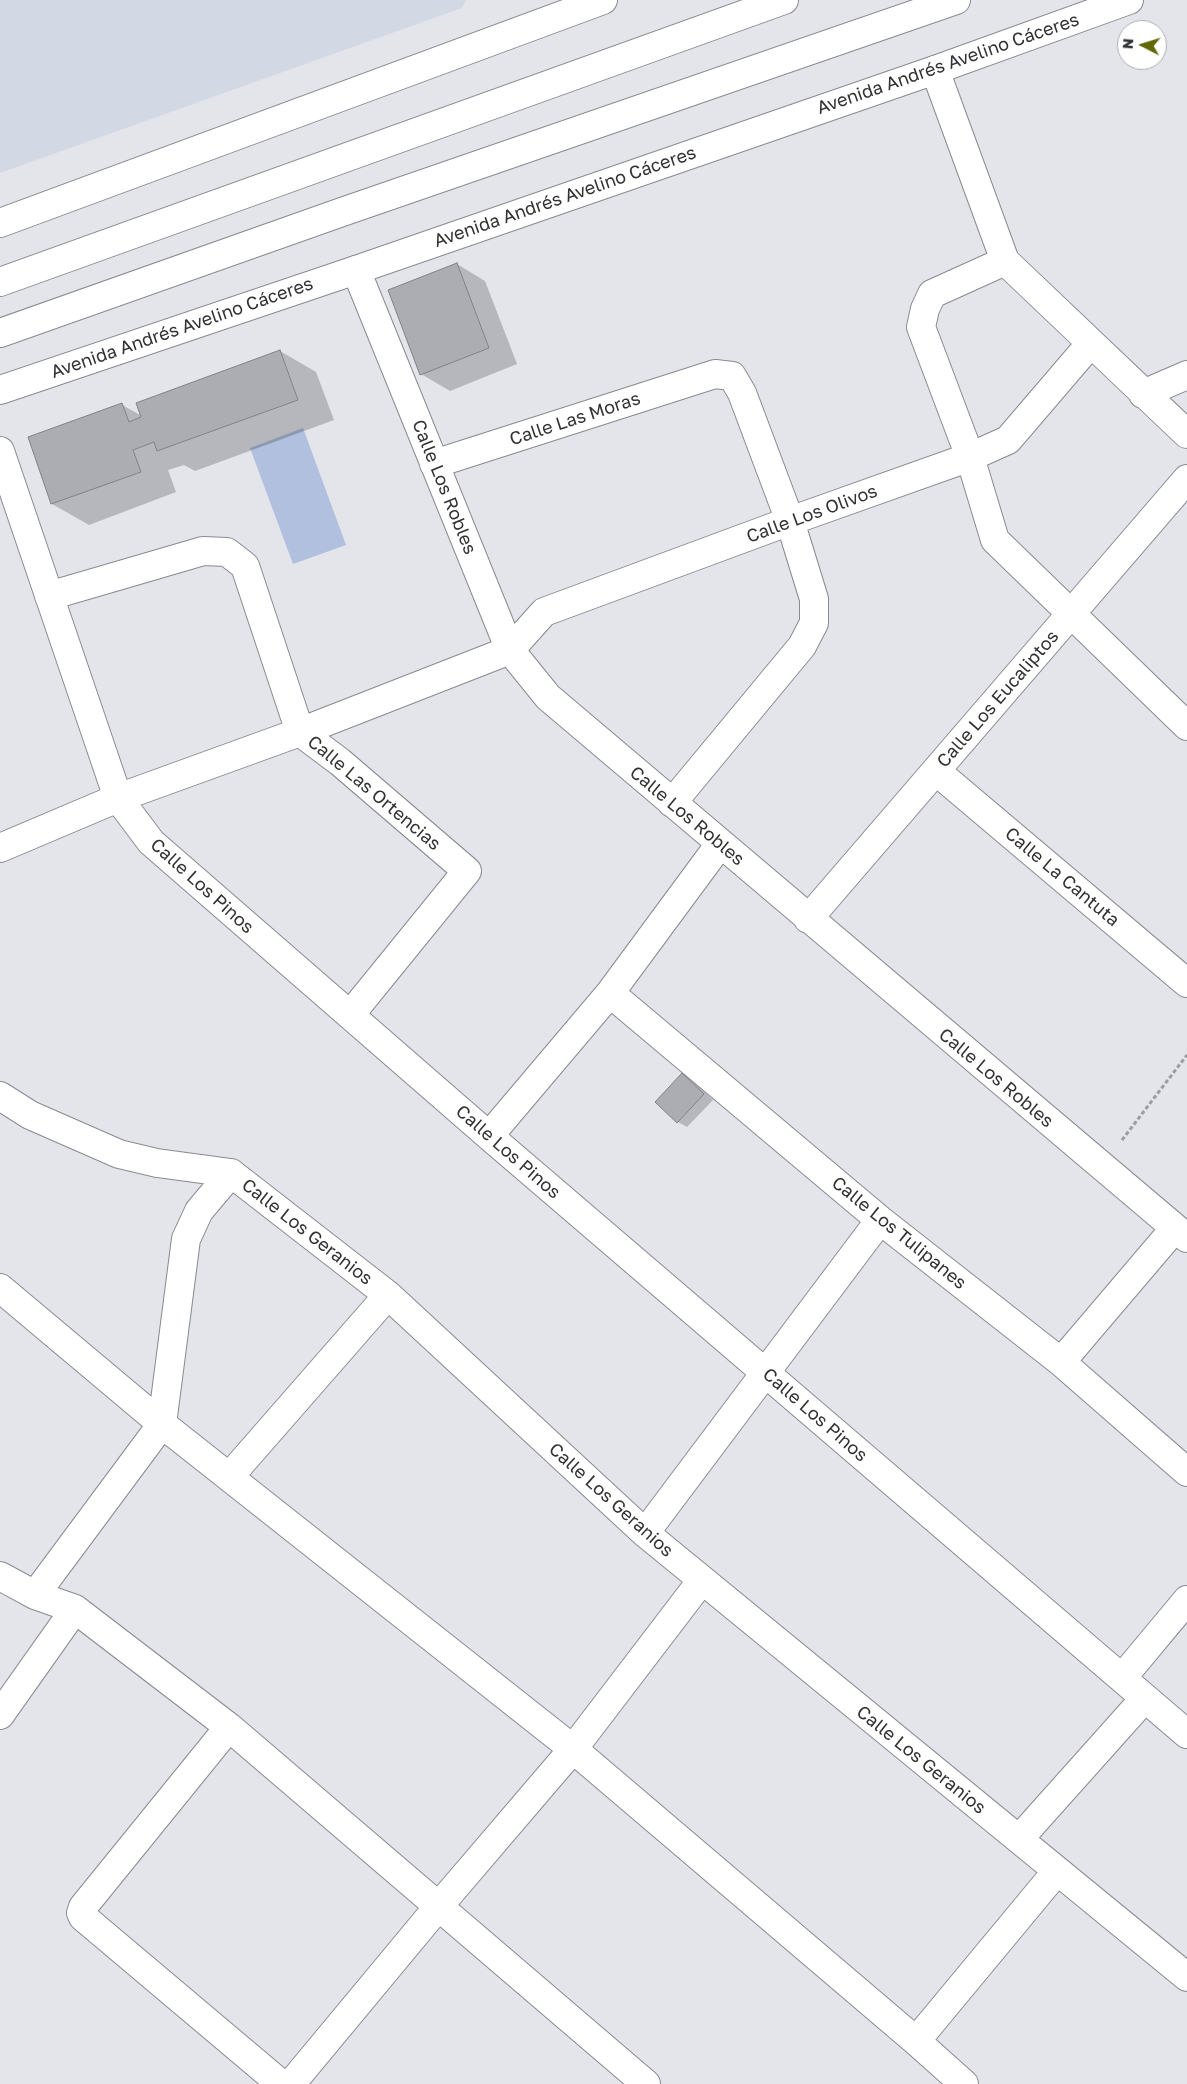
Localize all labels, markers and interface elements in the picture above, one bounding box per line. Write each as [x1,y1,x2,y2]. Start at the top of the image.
street label: Avenida Andrés Avelino Cáceres [814,9,1082,119]
north arrow [1117,20,1167,70]
text: N [1119,38,1136,50]
street label: Avenida Andrés Avelino Cáceres [431,142,699,252]
street label: Avenida Andrés Avelino Cáceres [48,273,316,383]
street label: Calle Las Moras [507,388,643,450]
street label: Calle Los Robles [407,417,481,557]
street label: Calle Los Olivos [744,480,880,548]
street label: Calle Los Eucaliptos [933,626,1063,772]
street label: Calle Las Ortencias [303,731,445,855]
street label: Calle Los Robles [625,762,749,870]
street label: Calle La Cantuta [1000,823,1124,931]
street label: Calle Los Pinos [146,834,258,938]
street label: Calle Los Robles [934,1024,1058,1132]
street label: Calle Los Pinos [451,1101,565,1203]
street label: Calle Los Tulipanes [827,1172,971,1294]
street label: Calle Los Geranios [237,1174,377,1290]
street label: Calle Los Pinos [758,1364,872,1466]
street label: Calle Los Geranios [544,1438,678,1562]
street label: Calle Los Geranios [852,1701,990,1819]

